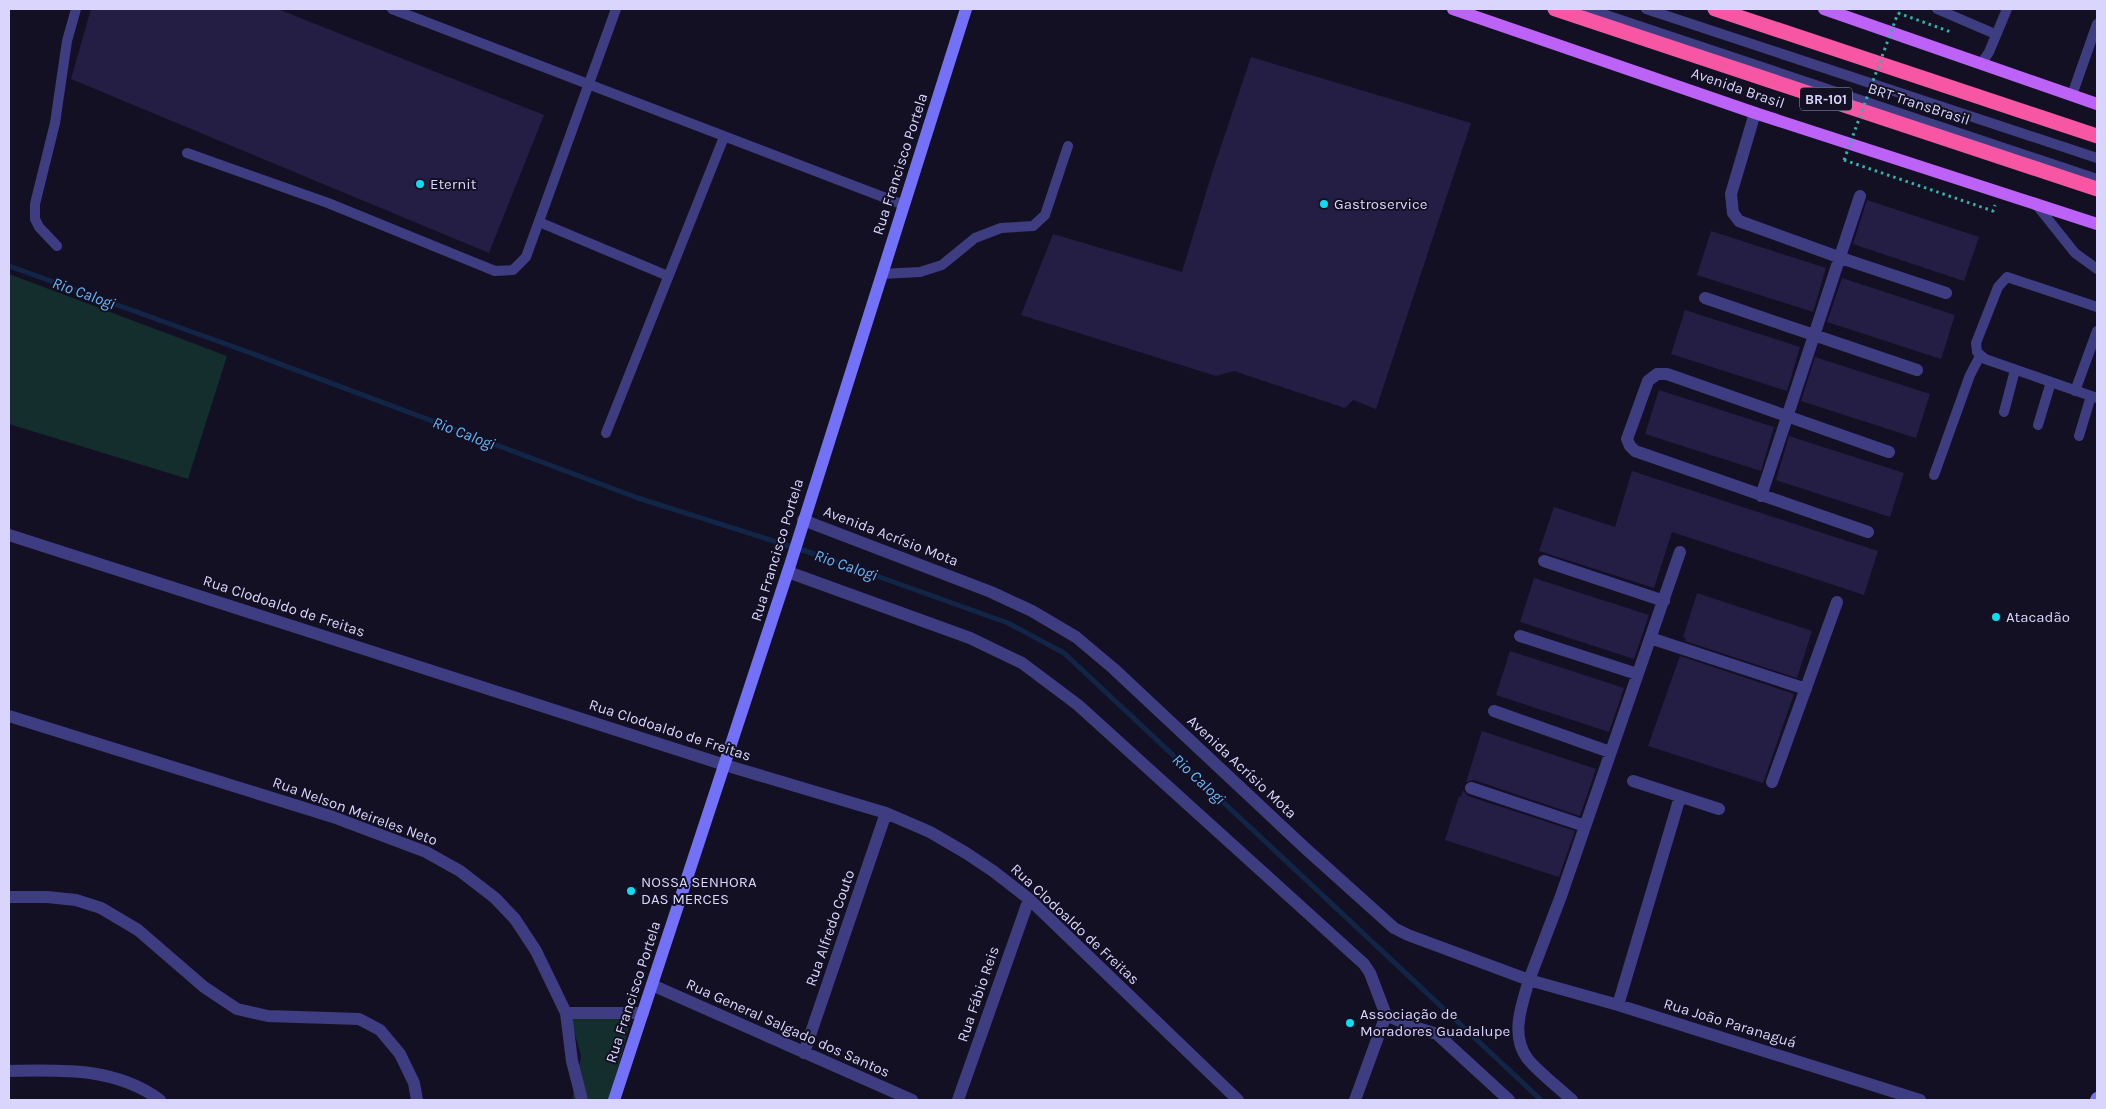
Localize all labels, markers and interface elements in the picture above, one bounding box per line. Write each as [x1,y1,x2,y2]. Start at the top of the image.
street label: Avenida Brasil [1689,64,1787,112]
street label: BRT TransBrasil [1866,79,1972,129]
road number: BR-101 [1800,88,1852,110]
street label: Rua Francisco Portela [869,91,931,237]
place label: Eternit [430,175,477,193]
marker: Eternit [414,178,426,190]
place label: Gastroservice [1334,195,1428,213]
marker: Gastroservice [1318,198,1330,210]
water label: Rio Calogi [50,273,118,313]
water label: Rio Calogi [430,412,498,454]
street label: Rua Francisco Portela [747,477,807,623]
street label: Avenida Acrísio Mota [821,502,961,570]
water label: Rio Calogi [812,545,880,585]
street label: Rua Clodoaldo de Freitas [201,571,367,641]
place label: Atacadão [2006,608,2070,626]
marker: Atacadão [1990,611,2002,623]
street label: Rua Clodoaldo de Freitas [587,695,753,765]
street label: Avenida Acrísio Mota [1184,712,1300,822]
water label: Rio Calogi [1169,750,1229,808]
street label: Rua Nelson Meireles Neto [270,773,440,849]
street label: Rua Clodoaldo de Freitas [1007,860,1143,988]
street label: Rua Alfredo Couto [802,867,858,989]
place label: NOSSA SENHORA DAS MERCES [641,873,757,908]
marker: NOSSA SENHORA DAS MERCES [625,885,637,897]
street label: Rua Francisco Portela [602,919,664,1065]
street label: Rua Fábio Reis [953,944,1003,1044]
street label: Rua General Salgado dos Santos [683,975,893,1081]
street label: Rua João Paranaguá [1662,994,1798,1052]
place label: Associação de Moradores Guadalupe [1360,1005,1510,1040]
marker: Associação de Moradores Guadalupe [1344,1017,1356,1029]

